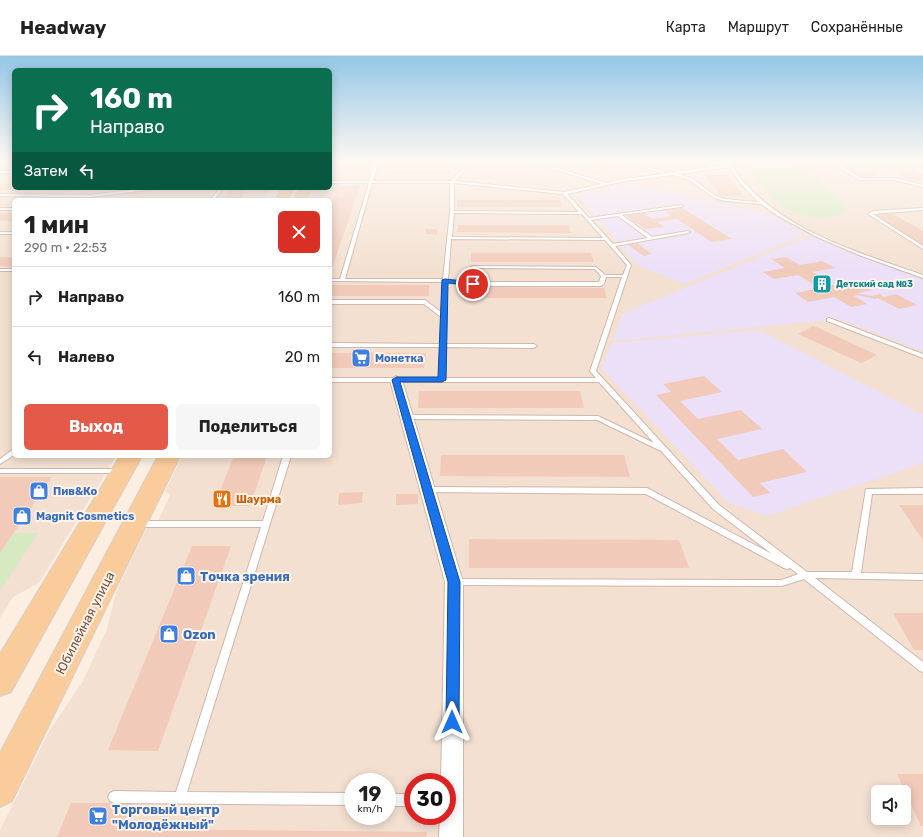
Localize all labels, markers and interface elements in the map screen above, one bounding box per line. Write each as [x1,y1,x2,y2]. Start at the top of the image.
text: Headway [20,16,106,39]
text: Карта [666,19,706,36]
text: Маршрут [728,19,789,36]
text: Сохранённые [811,19,903,36]
text: 160 m [90,82,173,115]
icon: right [24,84,76,136]
text: Направо [90,116,165,138]
icon: left [76,160,98,182]
text: Затем [24,162,68,180]
text: 1 мин [24,211,89,239]
button: close [278,211,320,253]
text: 290 m · 22:53 [24,240,107,255]
pin [456,267,490,301]
icon: arrive [462,273,484,295]
building icon: Детский сад №3 [811,273,833,295]
place label: Детский сад №3 [836,279,913,289]
icon: right [24,286,46,308]
text: Направо [58,288,124,306]
text: 160 m [278,288,320,306]
icon: left [24,346,46,368]
supermarket icon: Монетка [350,347,372,369]
text: Налево [58,348,115,366]
text: 20 m [285,348,320,366]
place label: Монетка [375,352,424,365]
button: Выход [24,404,168,450]
button: Поделиться [176,404,320,450]
shop icon: Пив&Ко [28,480,50,502]
place label: Пив&Ко [53,485,97,498]
restaurant icon: Шаурма [211,488,233,510]
place label: Шаурма [236,493,281,506]
shop icon: Magnit Cosmetics [11,505,33,527]
place label: Magnit Cosmetics [36,510,134,523]
shop icon: Точка зрения [175,565,197,587]
street label: Юбилейная улица [53,569,117,677]
place label: Точка зрения [200,569,290,584]
shop icon: Ozon [158,623,180,645]
place label: Ozon [183,627,216,642]
position arrow [431,701,473,743]
speed limit sign: 30 [404,773,456,825]
text: 19 [359,782,381,806]
map controls [871,785,911,825]
button: sound [871,785,911,825]
place label: Торговый центр "Молодёжный" [112,802,220,832]
text: km/h [358,803,382,815]
supermarket icon: Торговый центр "Молодёжный" [87,805,109,827]

